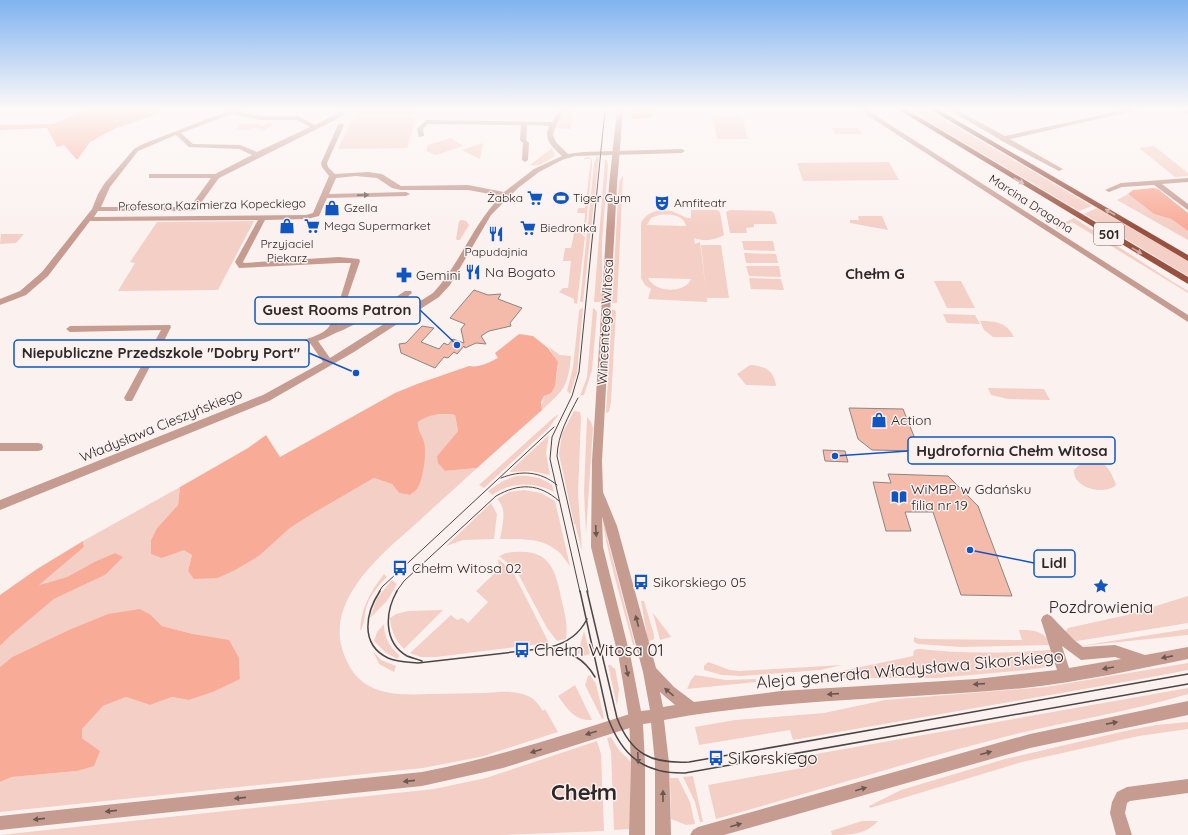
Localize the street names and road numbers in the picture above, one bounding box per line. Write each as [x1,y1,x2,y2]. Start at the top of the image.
street label: Marcina Dragana [986,171,1076,236]
street label: Profesora Kazimierza Kopeckiego [118,195,306,214]
road number: 501 [1094,223,1124,245]
street label: Wincentego Witosa [593,259,617,385]
street label: Władysława Cieszyńskiego [77,384,245,466]
street label: Aleja generała Władysława Sikorskiego [755,645,1065,692]

